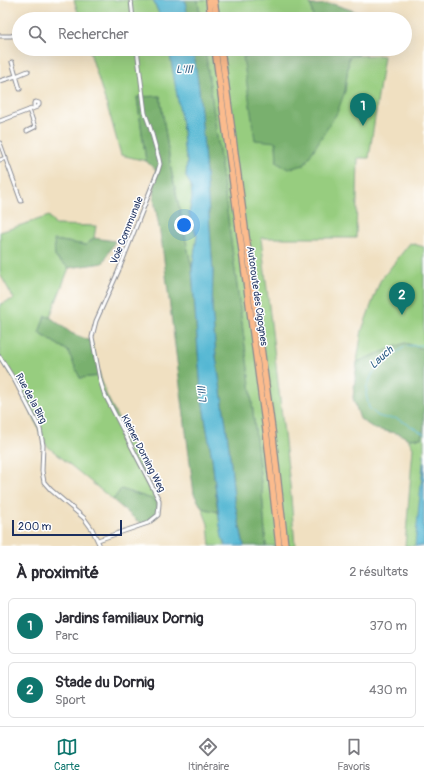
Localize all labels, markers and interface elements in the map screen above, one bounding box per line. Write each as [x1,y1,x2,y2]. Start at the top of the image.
search box [12,12,412,56]
icon: search [26,23,48,45]
text: Rechercher [58,25,129,44]
water label: L'Ill [176,63,194,76]
pin: 1 [350,93,376,126]
street label: Voie Communale [108,195,146,266]
your location [174,215,194,235]
street label: Autoroute des Cigognes [244,246,270,347]
pin: 2 [389,282,415,315]
water label: Lauch [367,343,396,371]
street label: Rue de la Birg [13,371,49,426]
water label: L'Ill [195,385,210,404]
street label: Kleiner Dorning Weg [118,413,168,494]
scale bar [12,518,122,537]
text: 200 m [18,520,51,533]
text: À proximité [16,562,99,583]
text: 2 résultats [349,564,408,580]
text: Jardins familiaux Dornig [55,609,203,628]
text: 1 [27,618,33,634]
text: 370 m [370,618,407,634]
text: Parc [55,628,79,644]
text: Stade du Dornig [55,673,155,692]
text: 2 [26,682,34,698]
text: 430 m [369,682,407,698]
text: Sport [55,692,86,708]
tab: Carte [54,736,80,773]
tab: Itinéraire [188,736,229,773]
tab: Favoris [337,736,370,773]

